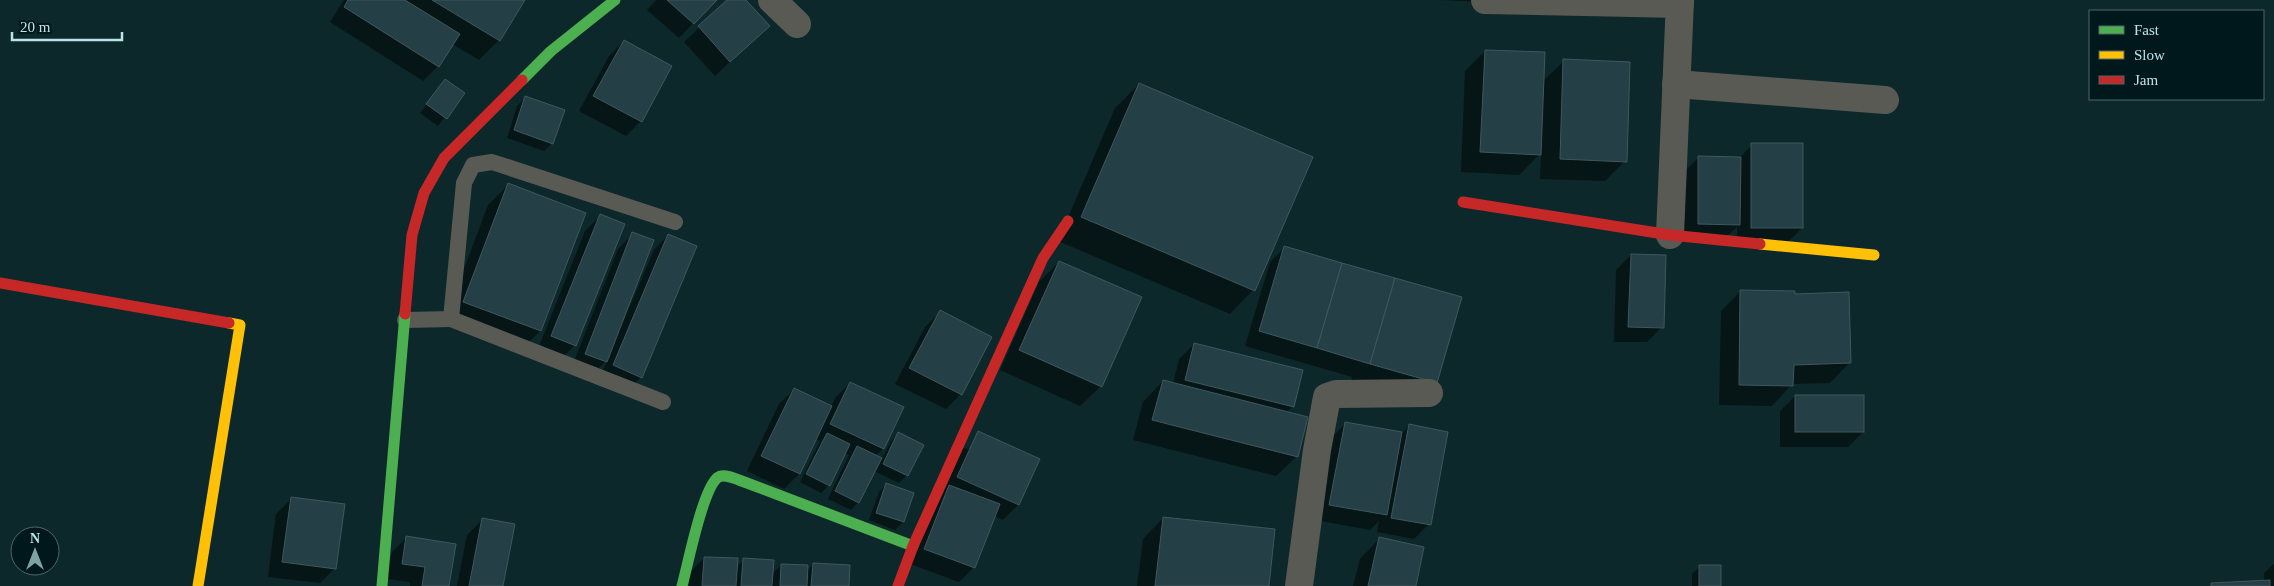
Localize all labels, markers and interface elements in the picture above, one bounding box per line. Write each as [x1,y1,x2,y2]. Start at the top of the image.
scale bar [12,10,122,42]
legend [2089,10,2264,100]
text: 20 m [20,19,51,35]
text: Fast [2134,22,2160,38]
text: Slow [2134,47,2165,63]
text: Jam [2134,72,2158,88]
north arrow [10,526,60,576]
text: N [30,531,40,546]

